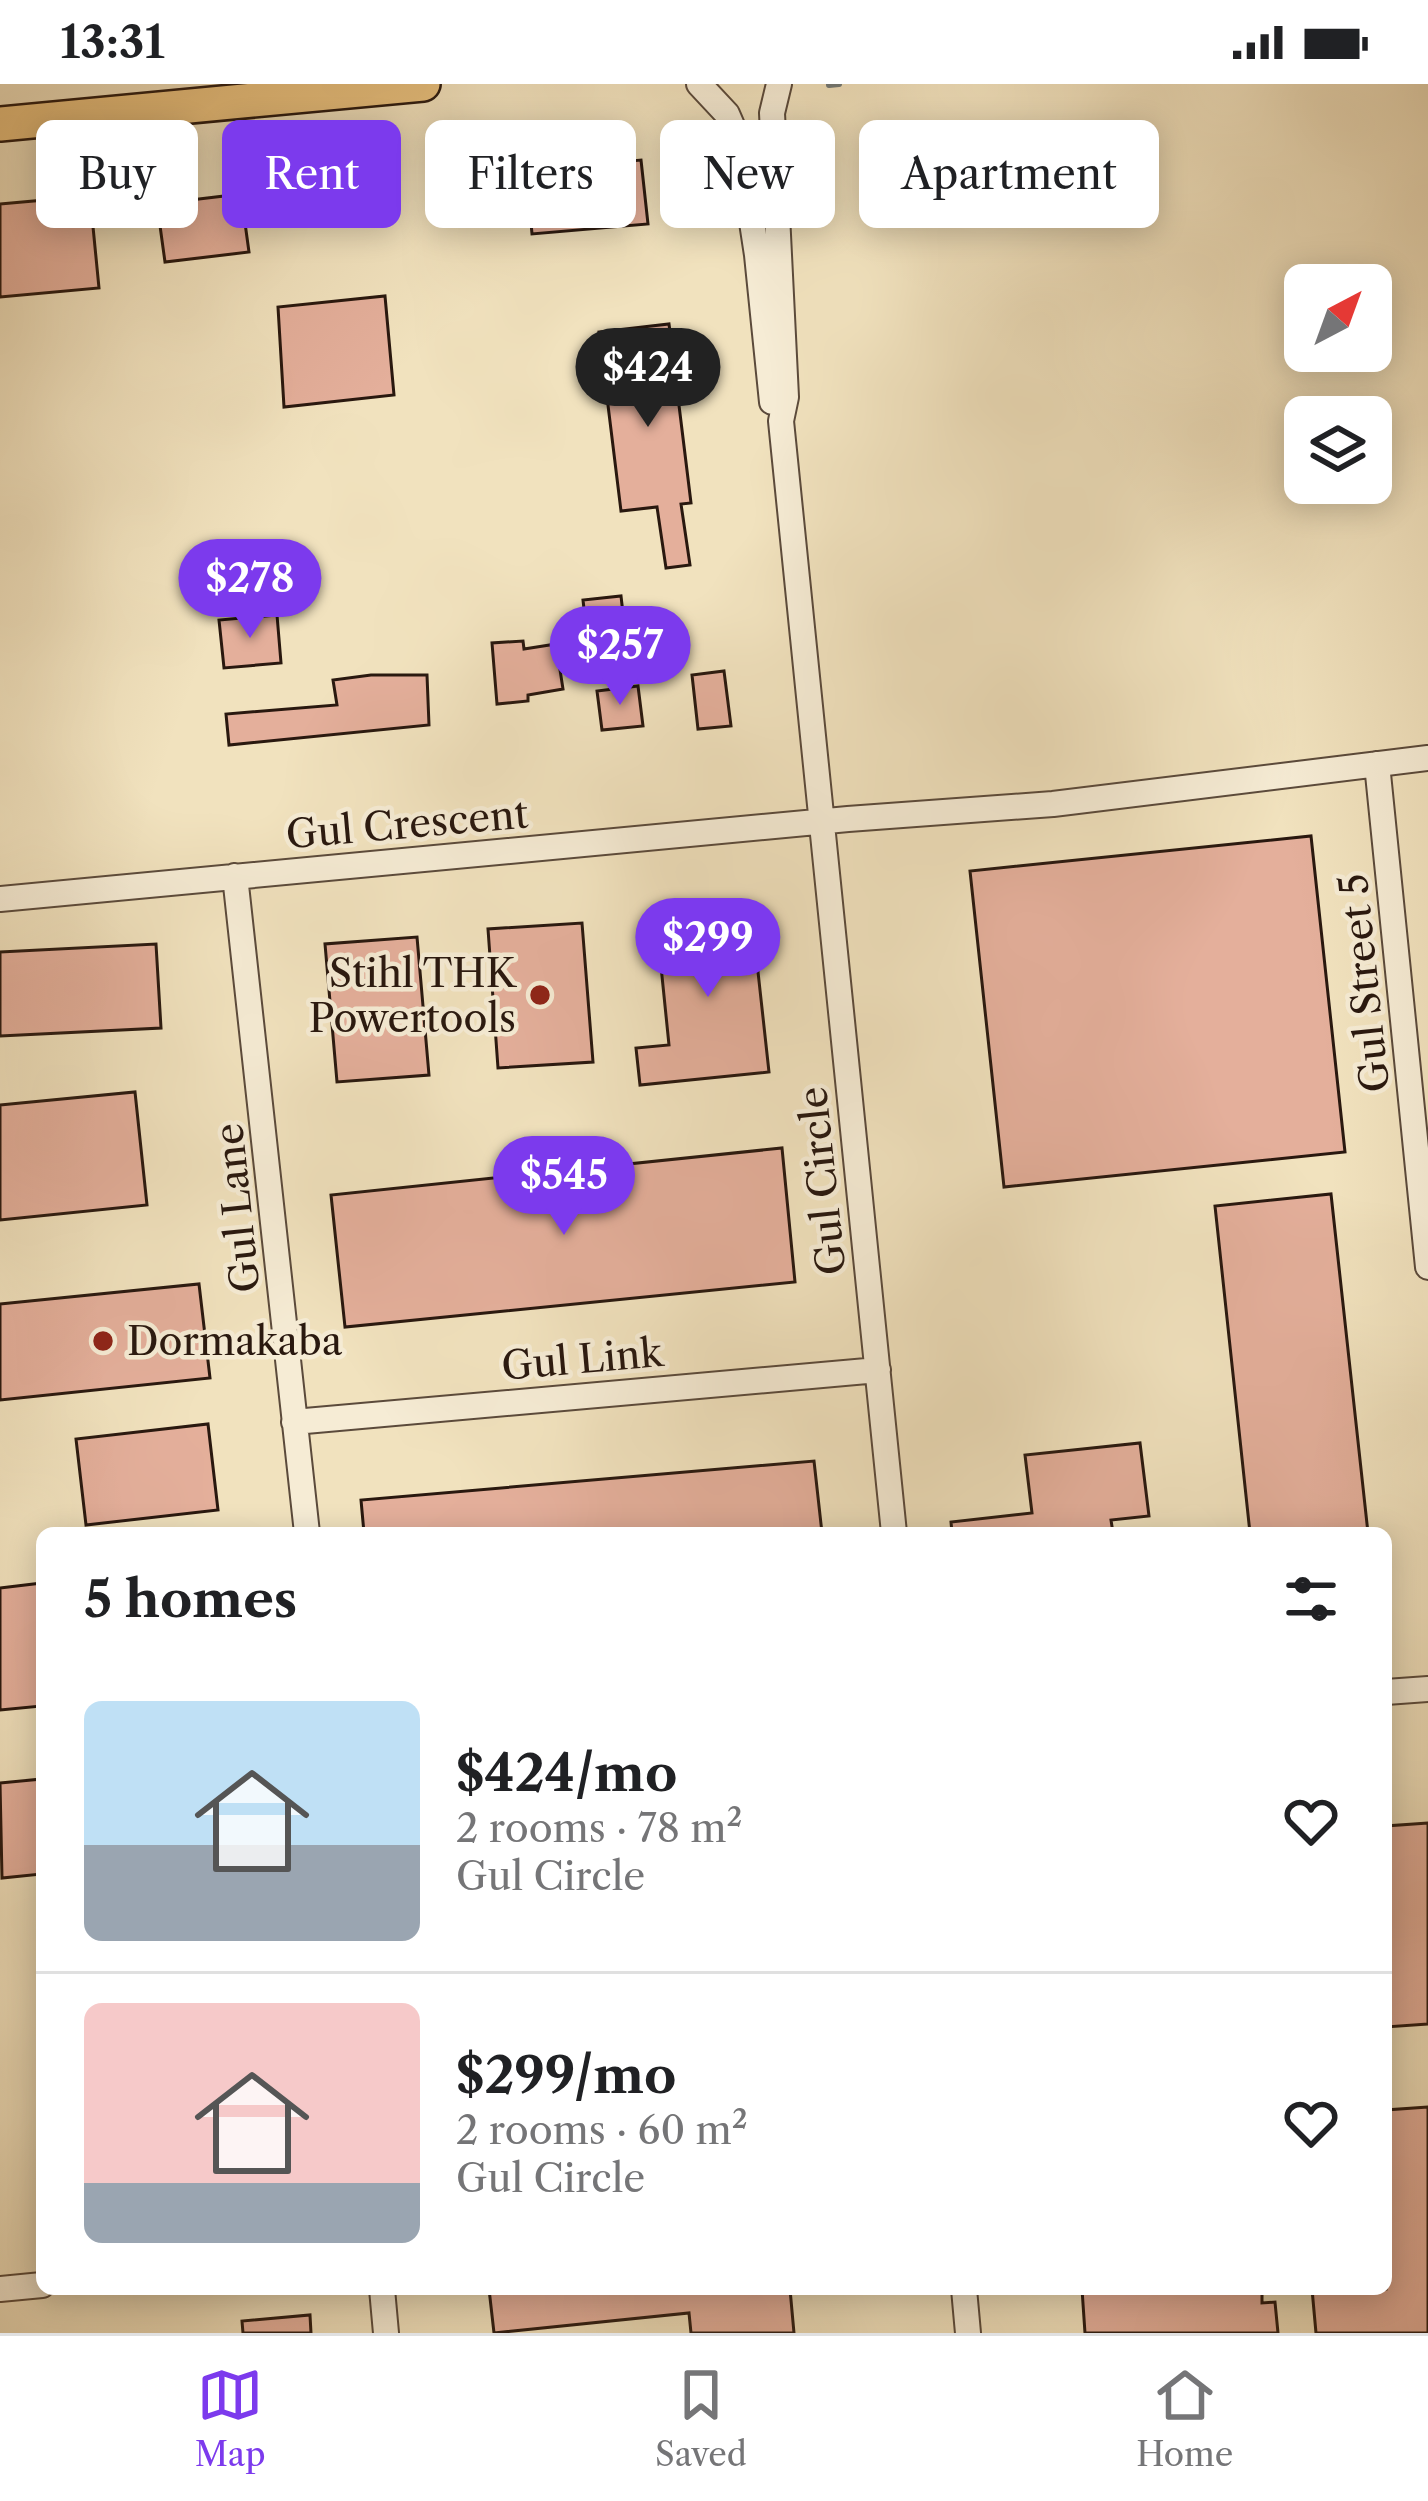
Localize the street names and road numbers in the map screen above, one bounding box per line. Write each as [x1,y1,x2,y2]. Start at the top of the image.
street label: Gul Crescent [284,789,530,858]
street label: Gul Street 5 [1329,871,1399,1095]
street label: Gul Circle [788,1084,856,1278]
street label: Gul Lane [204,1121,270,1295]
street label: Gul Link [499,1328,666,1390]

